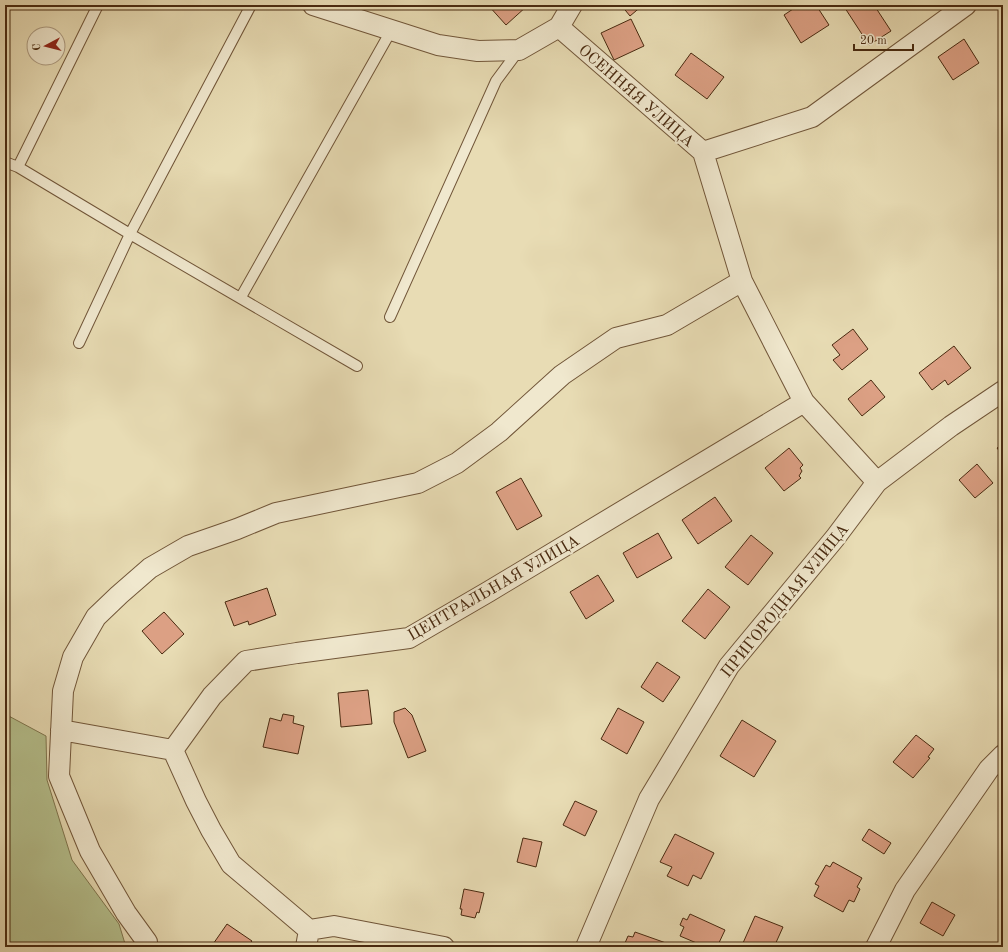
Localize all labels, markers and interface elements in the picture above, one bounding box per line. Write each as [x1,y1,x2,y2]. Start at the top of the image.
north arrow [26,26,66,66]
scale bar [854,26,913,52]
text: 20 m [860,35,887,47]
street label: ОСЕННЯЯ УЛИЦА [575,42,697,151]
text: С [32,43,43,51]
street label: ПРИГОРОДНАЯ УЛИЦА [719,521,852,681]
street label: ЦЕНТРАЛЬНАЯ УЛИЦА [405,533,583,645]

